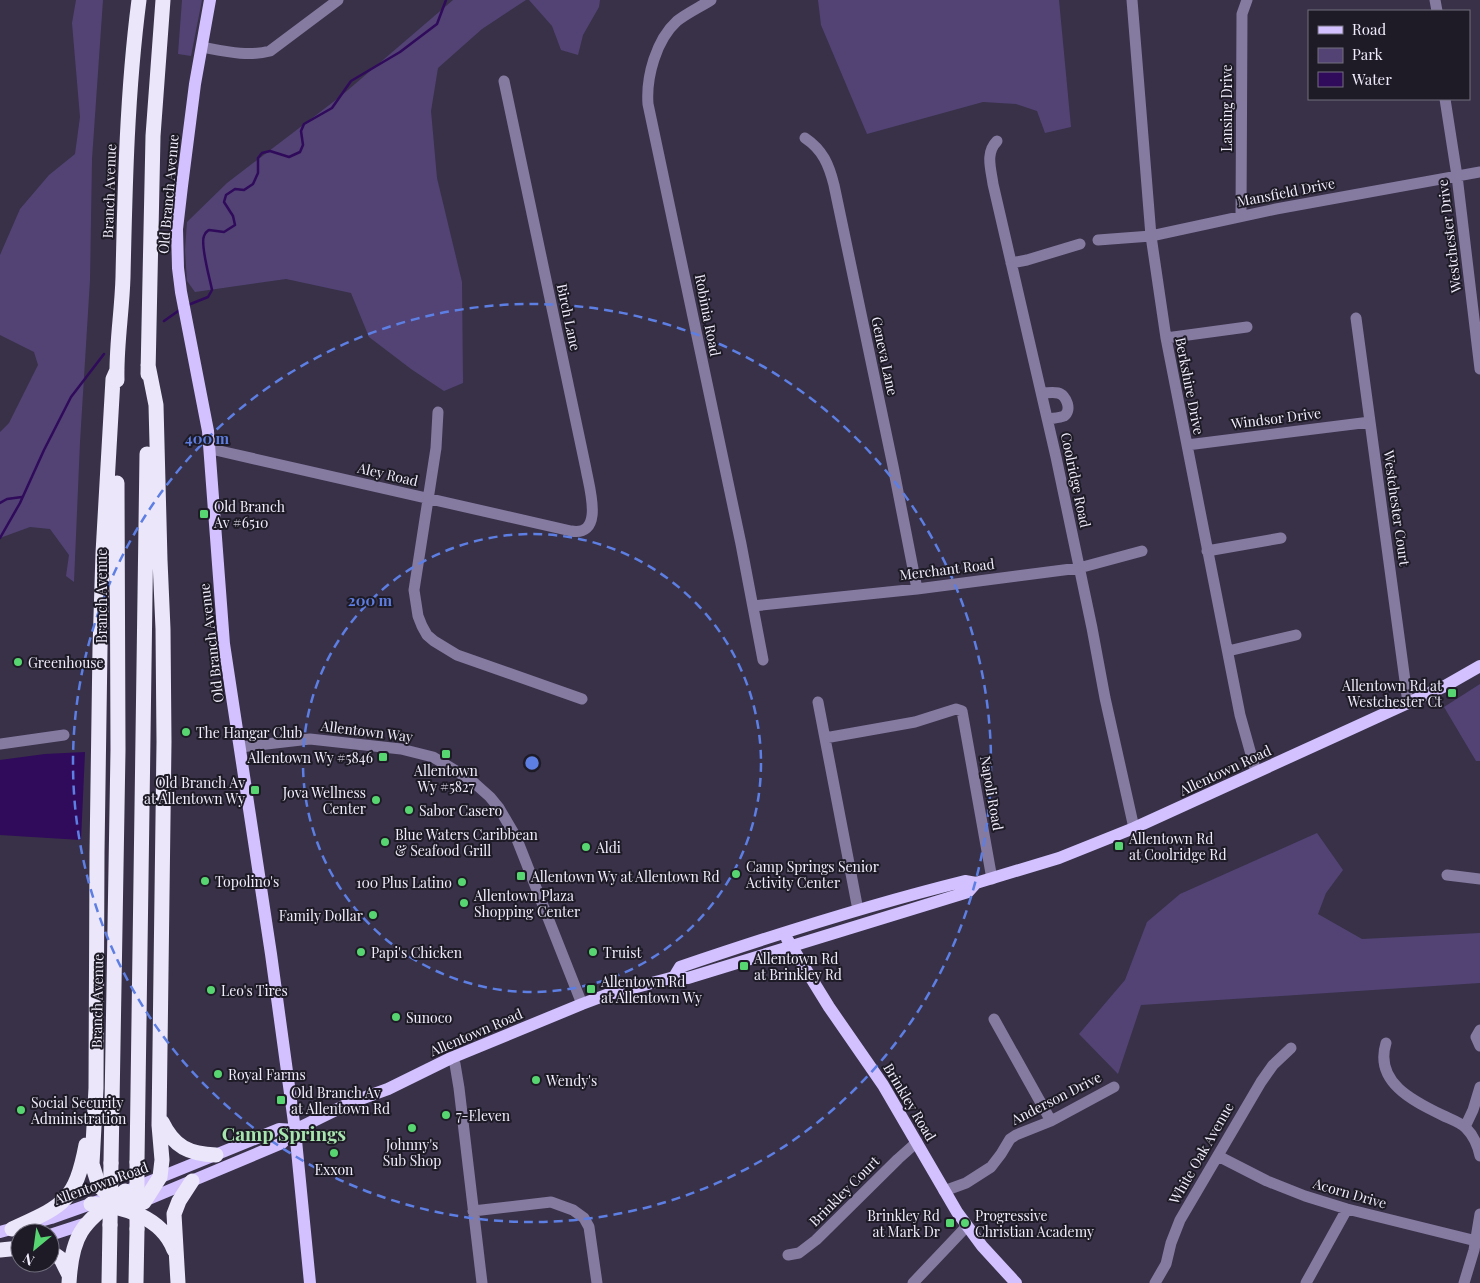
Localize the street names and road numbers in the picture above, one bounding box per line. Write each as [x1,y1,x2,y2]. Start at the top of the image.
street label: Lansing Drive [1217,64,1236,152]
street label: Old Branch Avenue [153,133,183,255]
street label: Branch Avenue [98,143,120,239]
street label: Mansfield Drive [1235,173,1337,211]
street label: Westchester Drive [1433,178,1466,295]
street label: Robinia Road [691,272,725,358]
street label: Birch Lane [553,282,585,352]
street label: Geneva Lane [867,315,903,397]
street label: Berkshire Drive [1171,336,1209,436]
street label: Windsor Drive [1229,403,1322,433]
street label: Coolridge Road [1057,431,1095,529]
street label: Westchester Court [1379,448,1415,568]
street label: Aley Road [355,458,420,490]
street label: Branch Avenue [92,549,111,643]
street label: Merchant Road [898,554,996,584]
street label: Old Branch Avenue [194,582,228,704]
street label: Allentown Way [319,716,414,746]
street label: Allentown Road [1175,740,1274,800]
street label: Napoli Road [976,754,1008,832]
street label: Branch Avenue [87,954,107,1048]
street label: Allentown Road [426,1004,525,1061]
street label: Brinkley Road [879,1060,941,1144]
street label: Anderson Drive [1007,1067,1104,1129]
street label: White Oak Avenue [1164,1099,1238,1208]
street label: Brinkley Court [805,1151,884,1230]
street label: Allentown Road [50,1157,151,1209]
street label: Acorn Drive [1310,1173,1389,1213]

